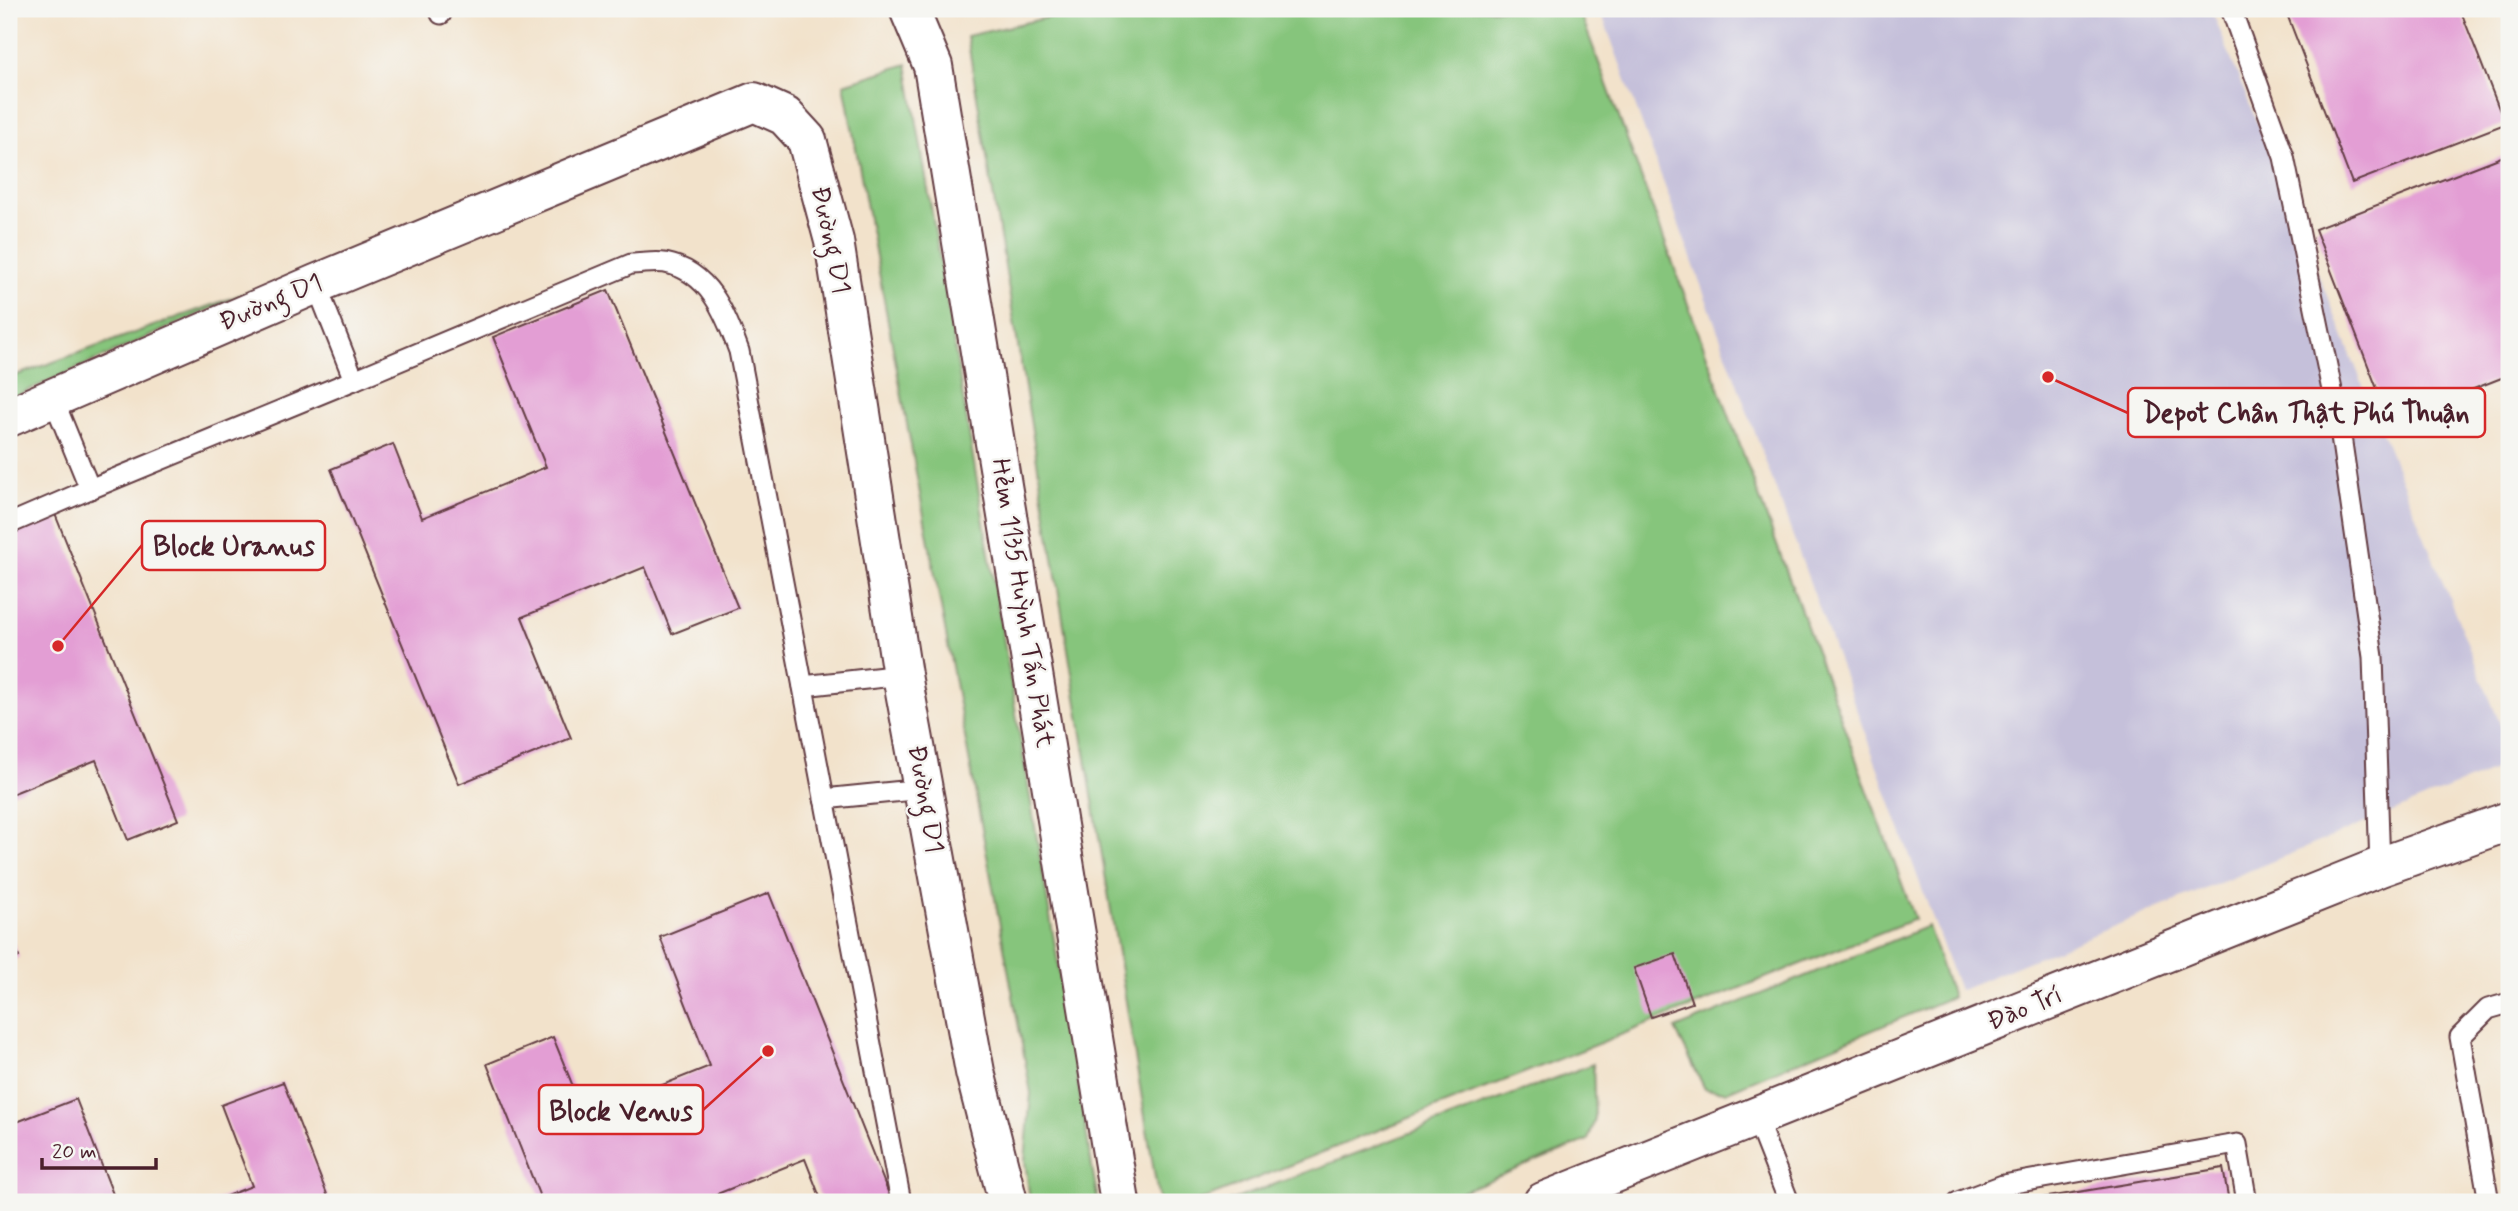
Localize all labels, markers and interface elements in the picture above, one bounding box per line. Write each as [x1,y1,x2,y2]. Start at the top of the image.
street label: Đường D1 [799,183,858,298]
street label: Đường D1 [214,266,329,343]
callout: Depot Chân Thật Phú Thuận [2128,388,2485,437]
text: Depot Chân Thật Phú Thuận [2142,396,2470,433]
street label: Hẻm 1135 Huỳnh Tấn Phát [982,456,1062,750]
callout: Block Uranus [142,521,325,570]
text: Block Uranus [153,529,316,566]
street label: Đường D1 [896,742,951,856]
street label: Đào Trí [1982,979,2068,1039]
callout: Block Venus [539,1085,703,1134]
text: Block Venus [549,1094,694,1131]
scale bar [42,1127,156,1171]
text: 20 m [52,1138,97,1166]

